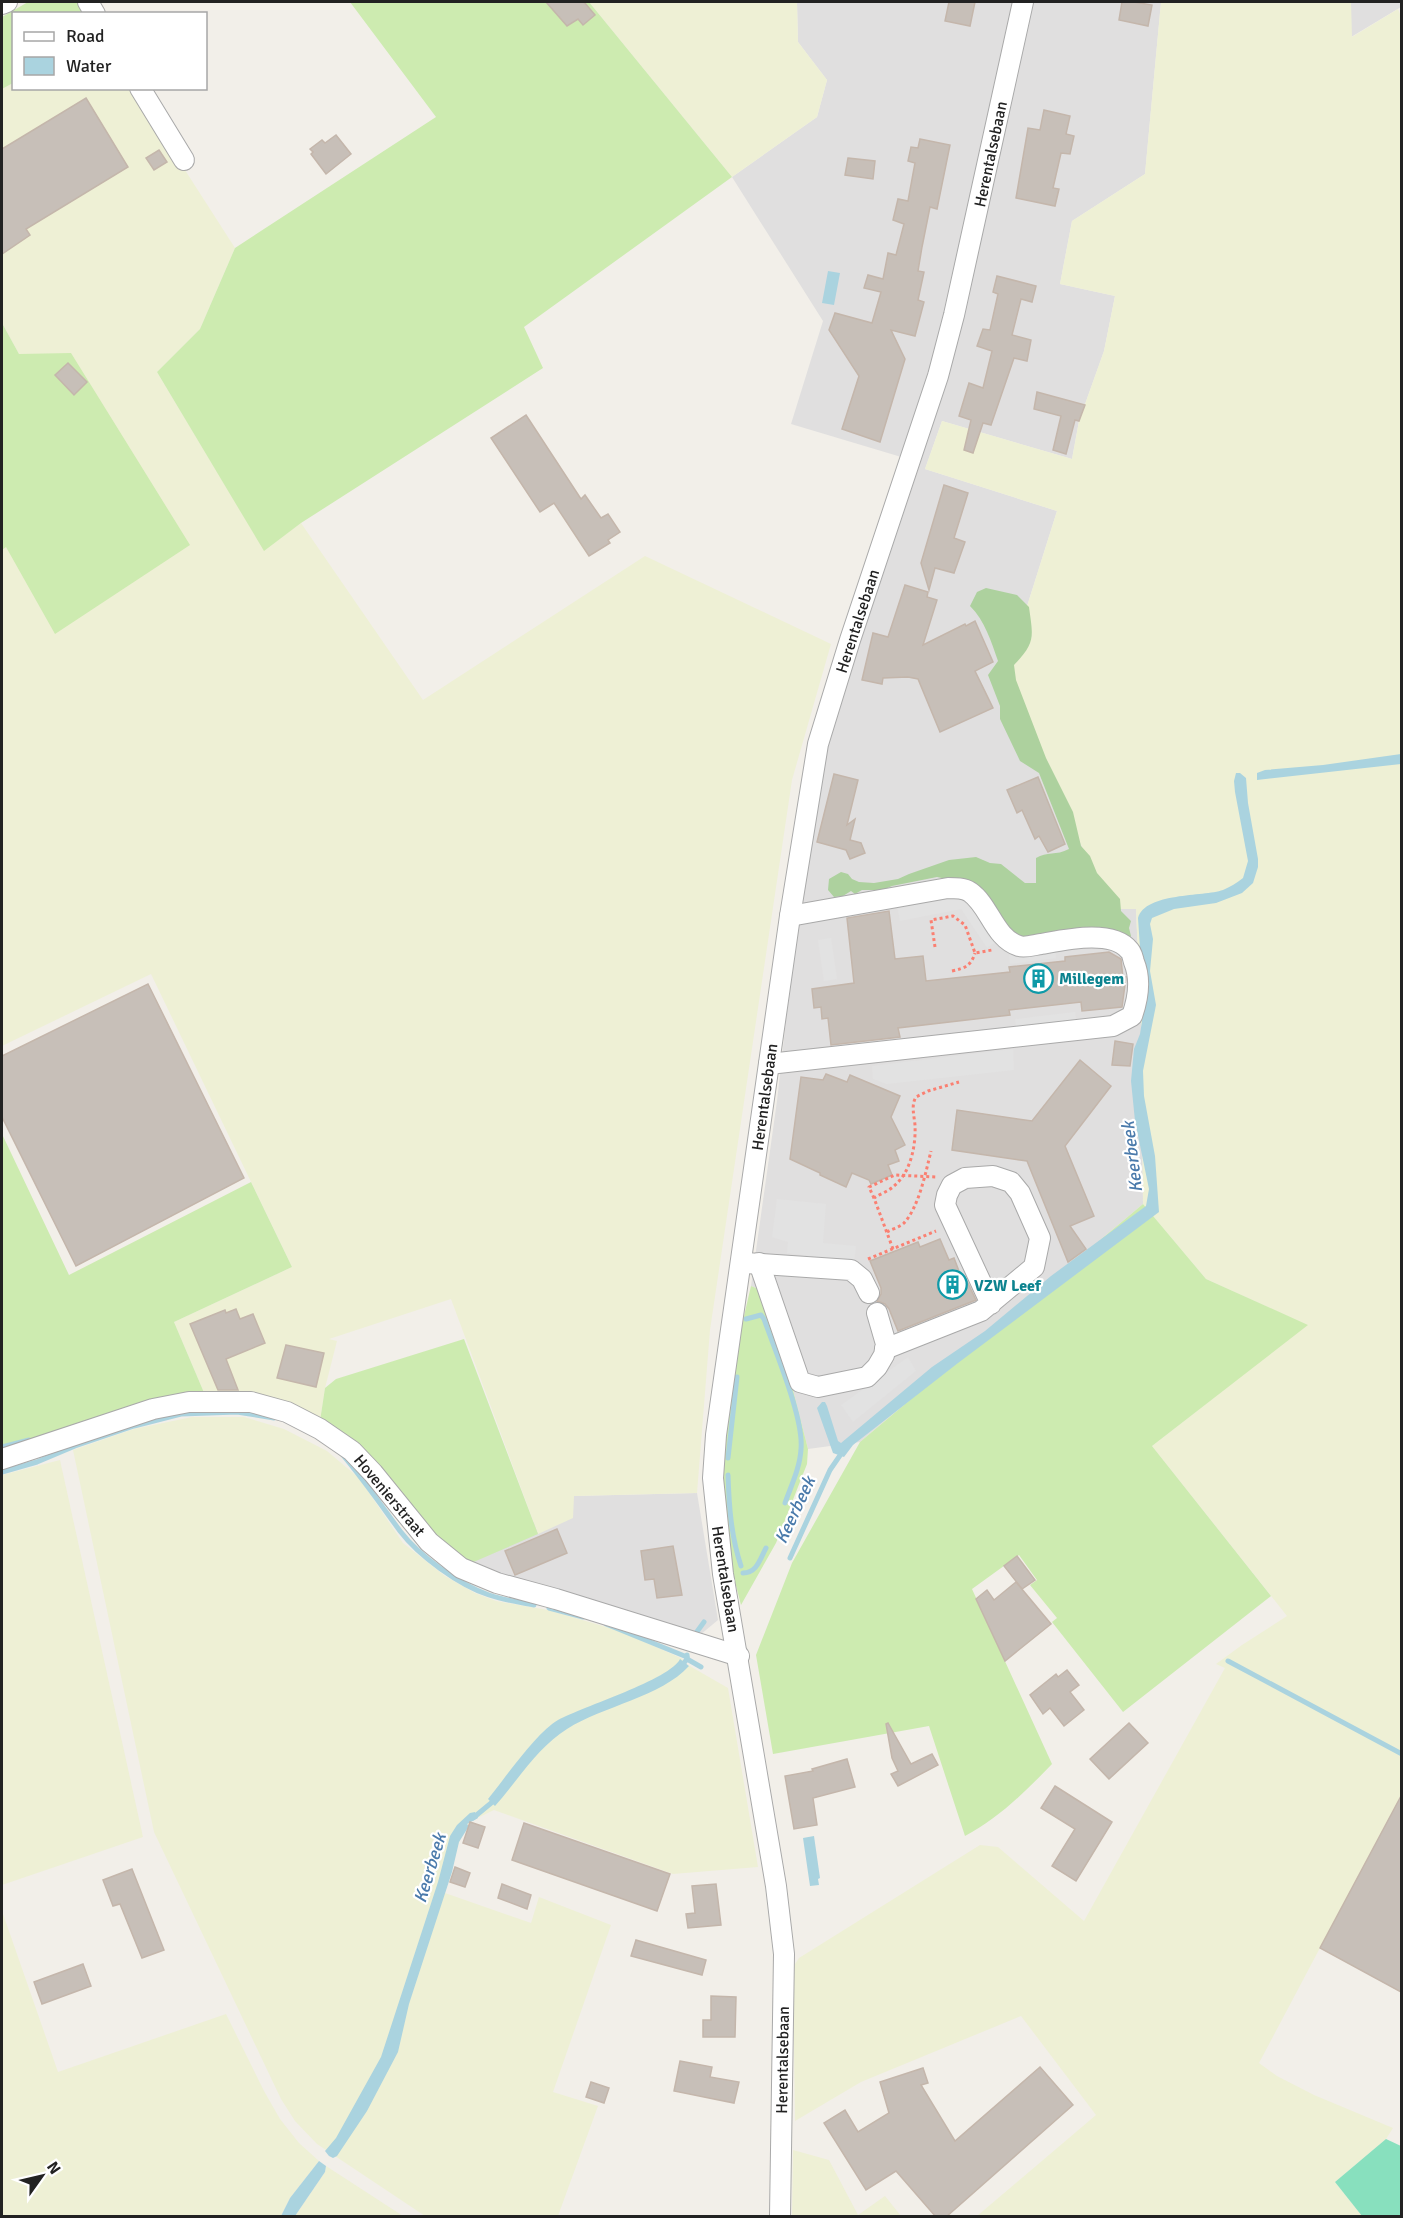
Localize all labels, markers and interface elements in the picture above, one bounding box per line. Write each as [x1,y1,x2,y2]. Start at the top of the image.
legend [12,12,207,90]
text: Road [66,25,105,47]
text: Water [66,55,112,77]
street label: Herentalsebaan [970,99,1012,209]
street label: Herentalsebaan [832,567,884,676]
building icon: Millegem [1022,962,1054,994]
place label: Millegem [1059,969,1124,989]
street label: Herentalsebaan [748,1042,782,1152]
water label: Keerbeek [1116,1118,1147,1194]
building icon: VZW Leef [937,1269,969,1301]
place label: VZW Leef [974,1276,1042,1296]
street label: Hovenierstraat [349,1451,430,1541]
water label: Keerbeek [770,1471,821,1547]
street label: Herentalsebaan [707,1524,743,1634]
water label: Keerbeek [409,1829,452,1905]
street label: Herentalsebaan [772,2006,794,2114]
north arrow [12,2146,72,2206]
text: N [42,2158,65,2178]

